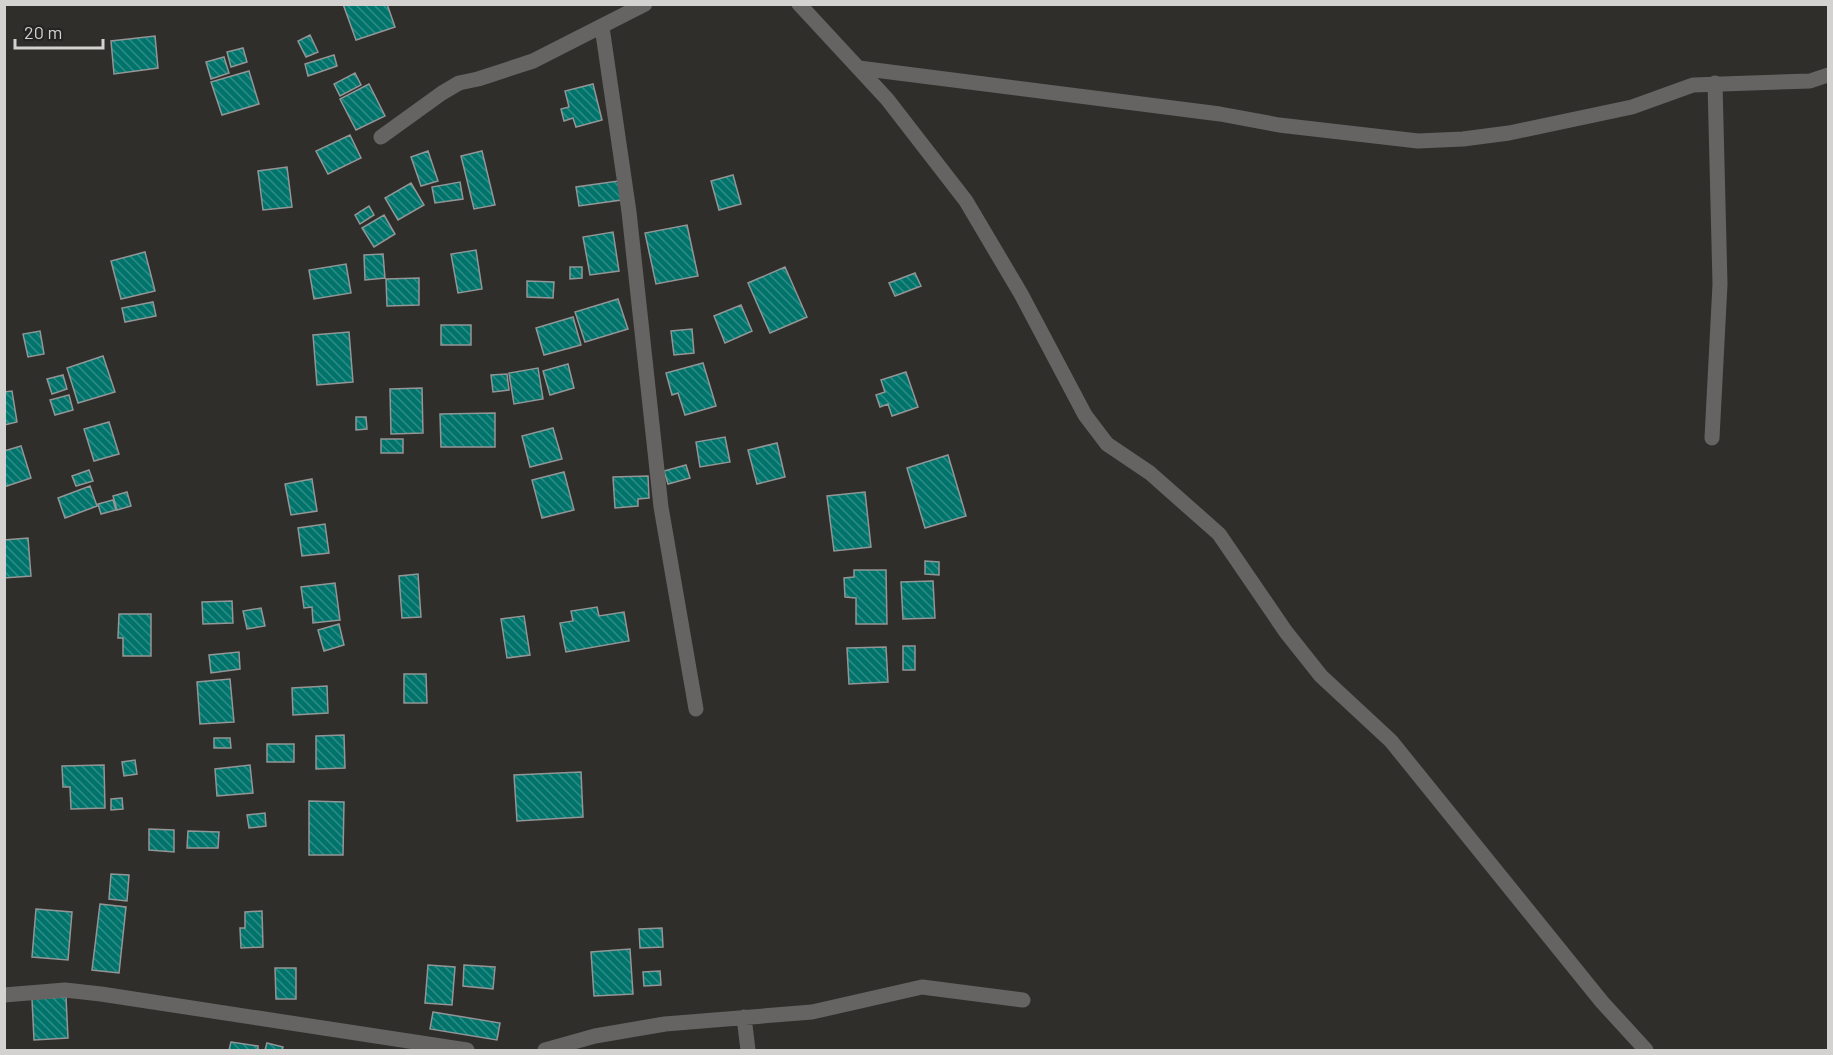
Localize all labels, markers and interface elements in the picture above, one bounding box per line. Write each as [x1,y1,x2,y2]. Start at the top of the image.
scale bar [15,12,104,50]
text: 20 m [24,21,62,43]

